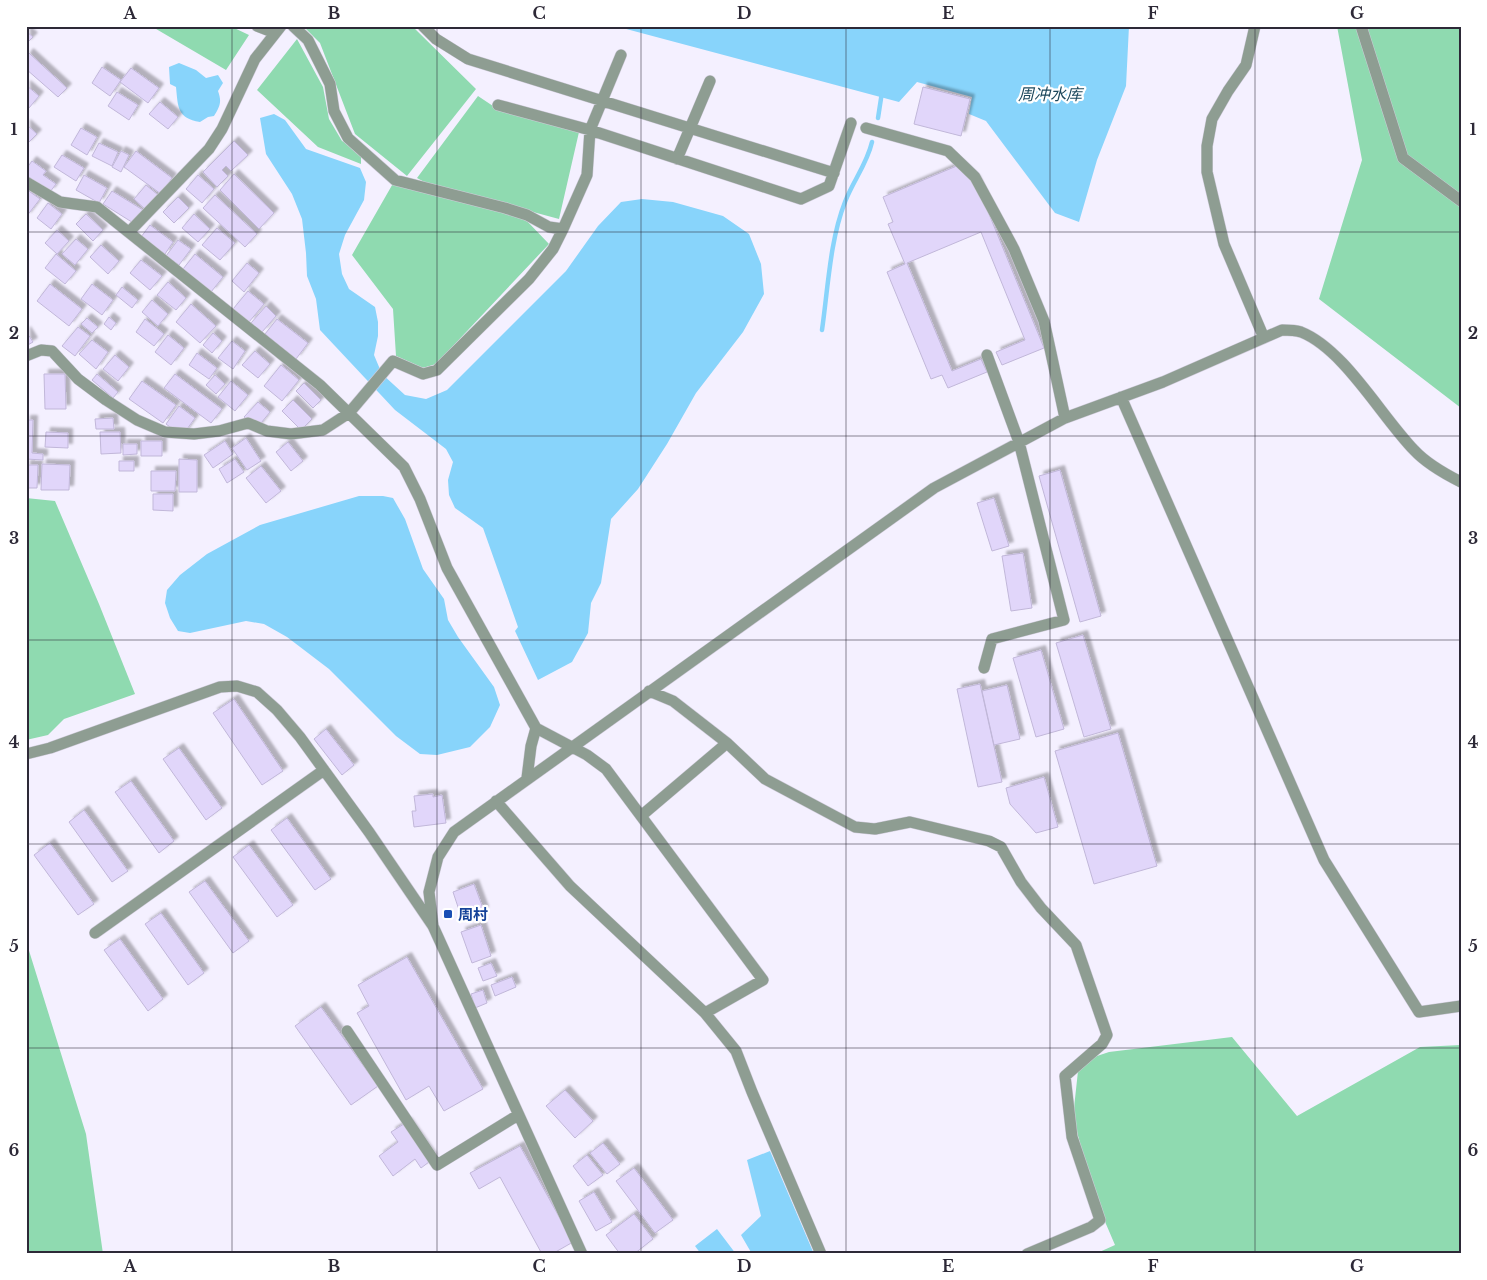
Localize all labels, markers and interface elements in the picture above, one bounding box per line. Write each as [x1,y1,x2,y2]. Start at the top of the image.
text: A [123,3,138,23]
text: B [328,3,341,23]
text: C [532,3,546,23]
text: D [737,3,751,23]
text: E [942,3,954,23]
text: F [1147,3,1159,23]
text: G [1350,3,1364,23]
water label: 周冲水库 [1018,84,1085,104]
text: 1 [11,119,18,139]
text: 1 [1470,119,1477,139]
text: 2 [9,323,19,343]
text: 2 [1468,323,1478,343]
text: 3 [9,528,19,548]
text: 3 [1468,528,1478,548]
text: 4 [9,732,19,752]
text: 4 [1468,732,1478,752]
place label: 周村 [458,905,488,924]
marker: 周村 [442,908,454,920]
text: 5 [9,936,19,956]
text: 5 [1468,936,1478,956]
text: 6 [9,1140,20,1160]
text: 6 [1468,1140,1479,1160]
text: A [123,1256,138,1276]
text: B [328,1256,341,1276]
text: C [532,1256,546,1276]
text: D [737,1256,751,1276]
text: E [942,1256,954,1276]
text: F [1147,1256,1159,1276]
text: G [1350,1256,1364,1276]

